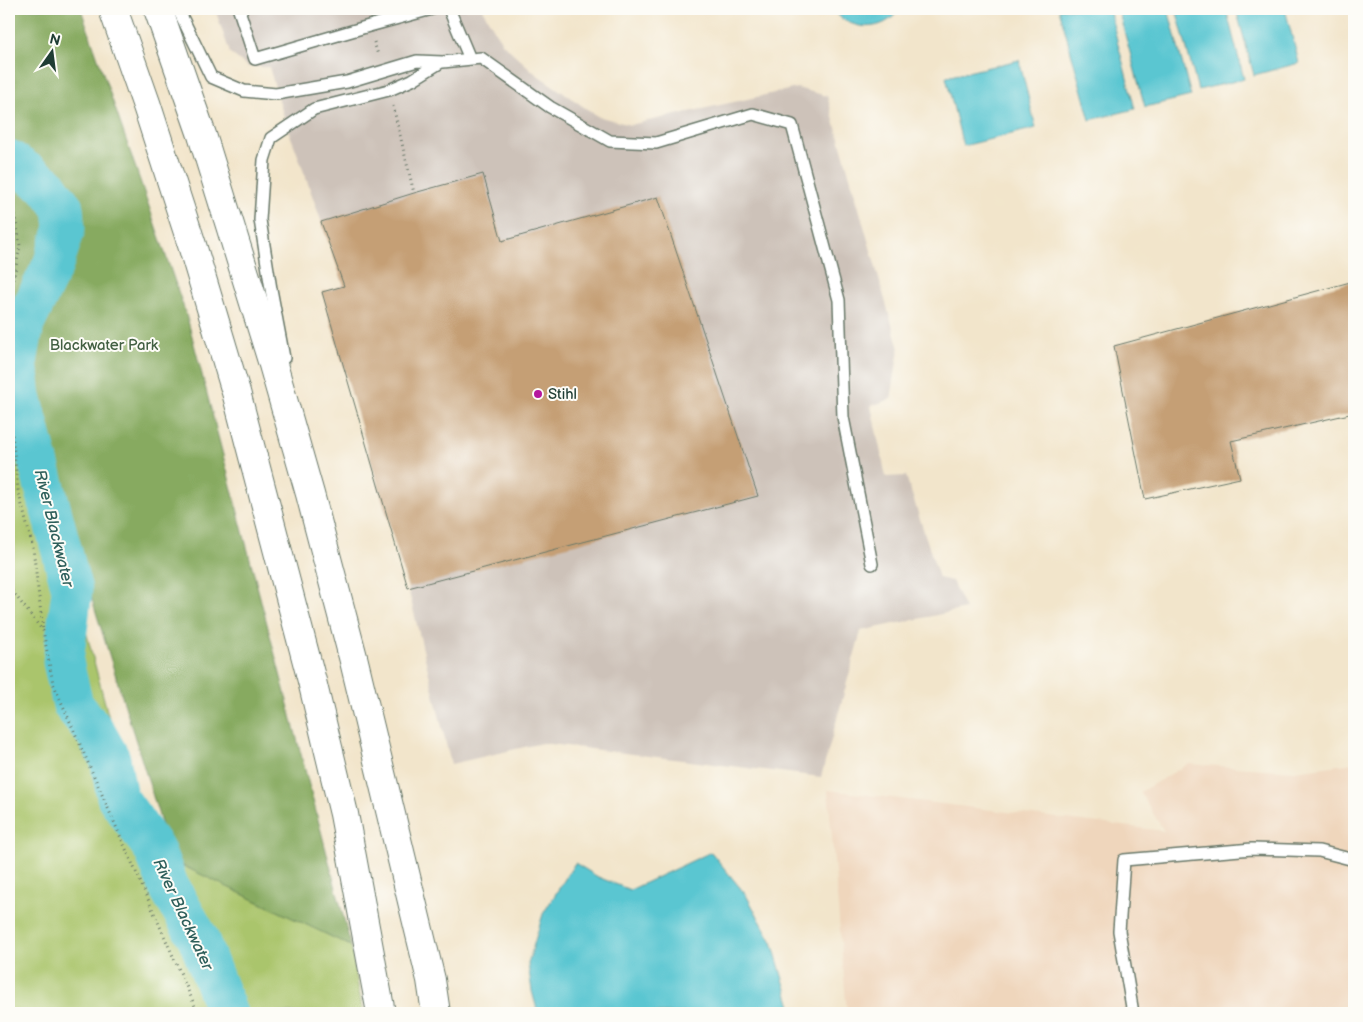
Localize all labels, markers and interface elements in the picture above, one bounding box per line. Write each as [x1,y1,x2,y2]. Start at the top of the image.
north arrow [28,28,78,78]
text: N [48,30,62,49]
park label: Blackwater Park [50,336,159,355]
place label: Stihl [548,385,577,404]
marker: Stihl [532,388,544,400]
water label: River Blackwater [30,468,78,590]
water label: River Blackwater [149,856,217,974]

